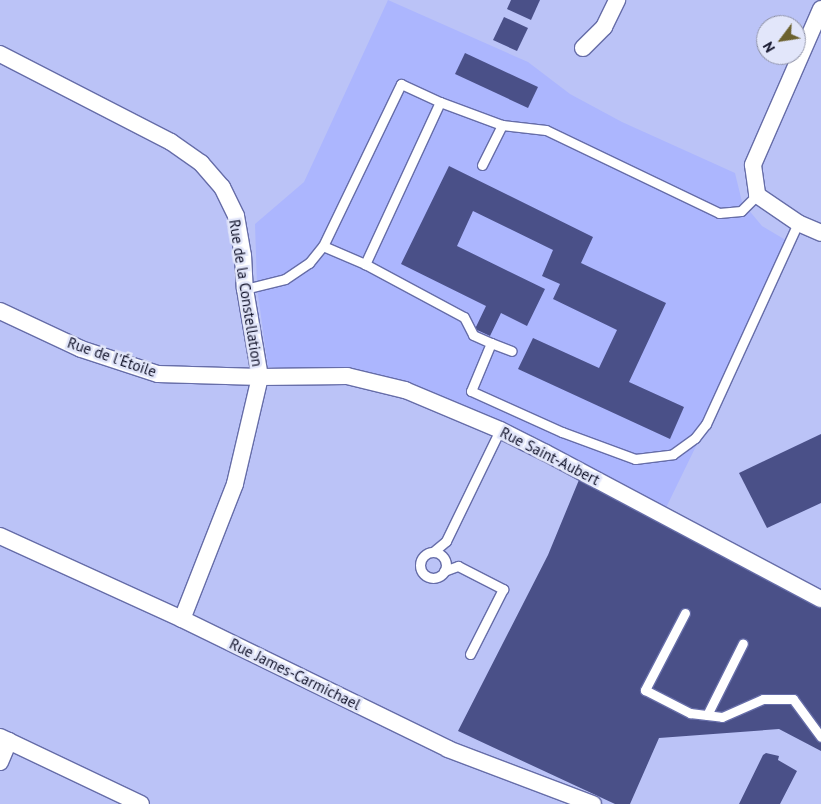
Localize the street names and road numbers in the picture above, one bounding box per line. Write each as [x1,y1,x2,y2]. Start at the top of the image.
street label: Rue de la Constellation [225,218,267,368]
street label: Rue de l'Étoile [65,333,159,381]
street label: Rue Saint-Aubert [497,423,603,489]
street label: Rue James-Carmichael [227,635,363,713]

